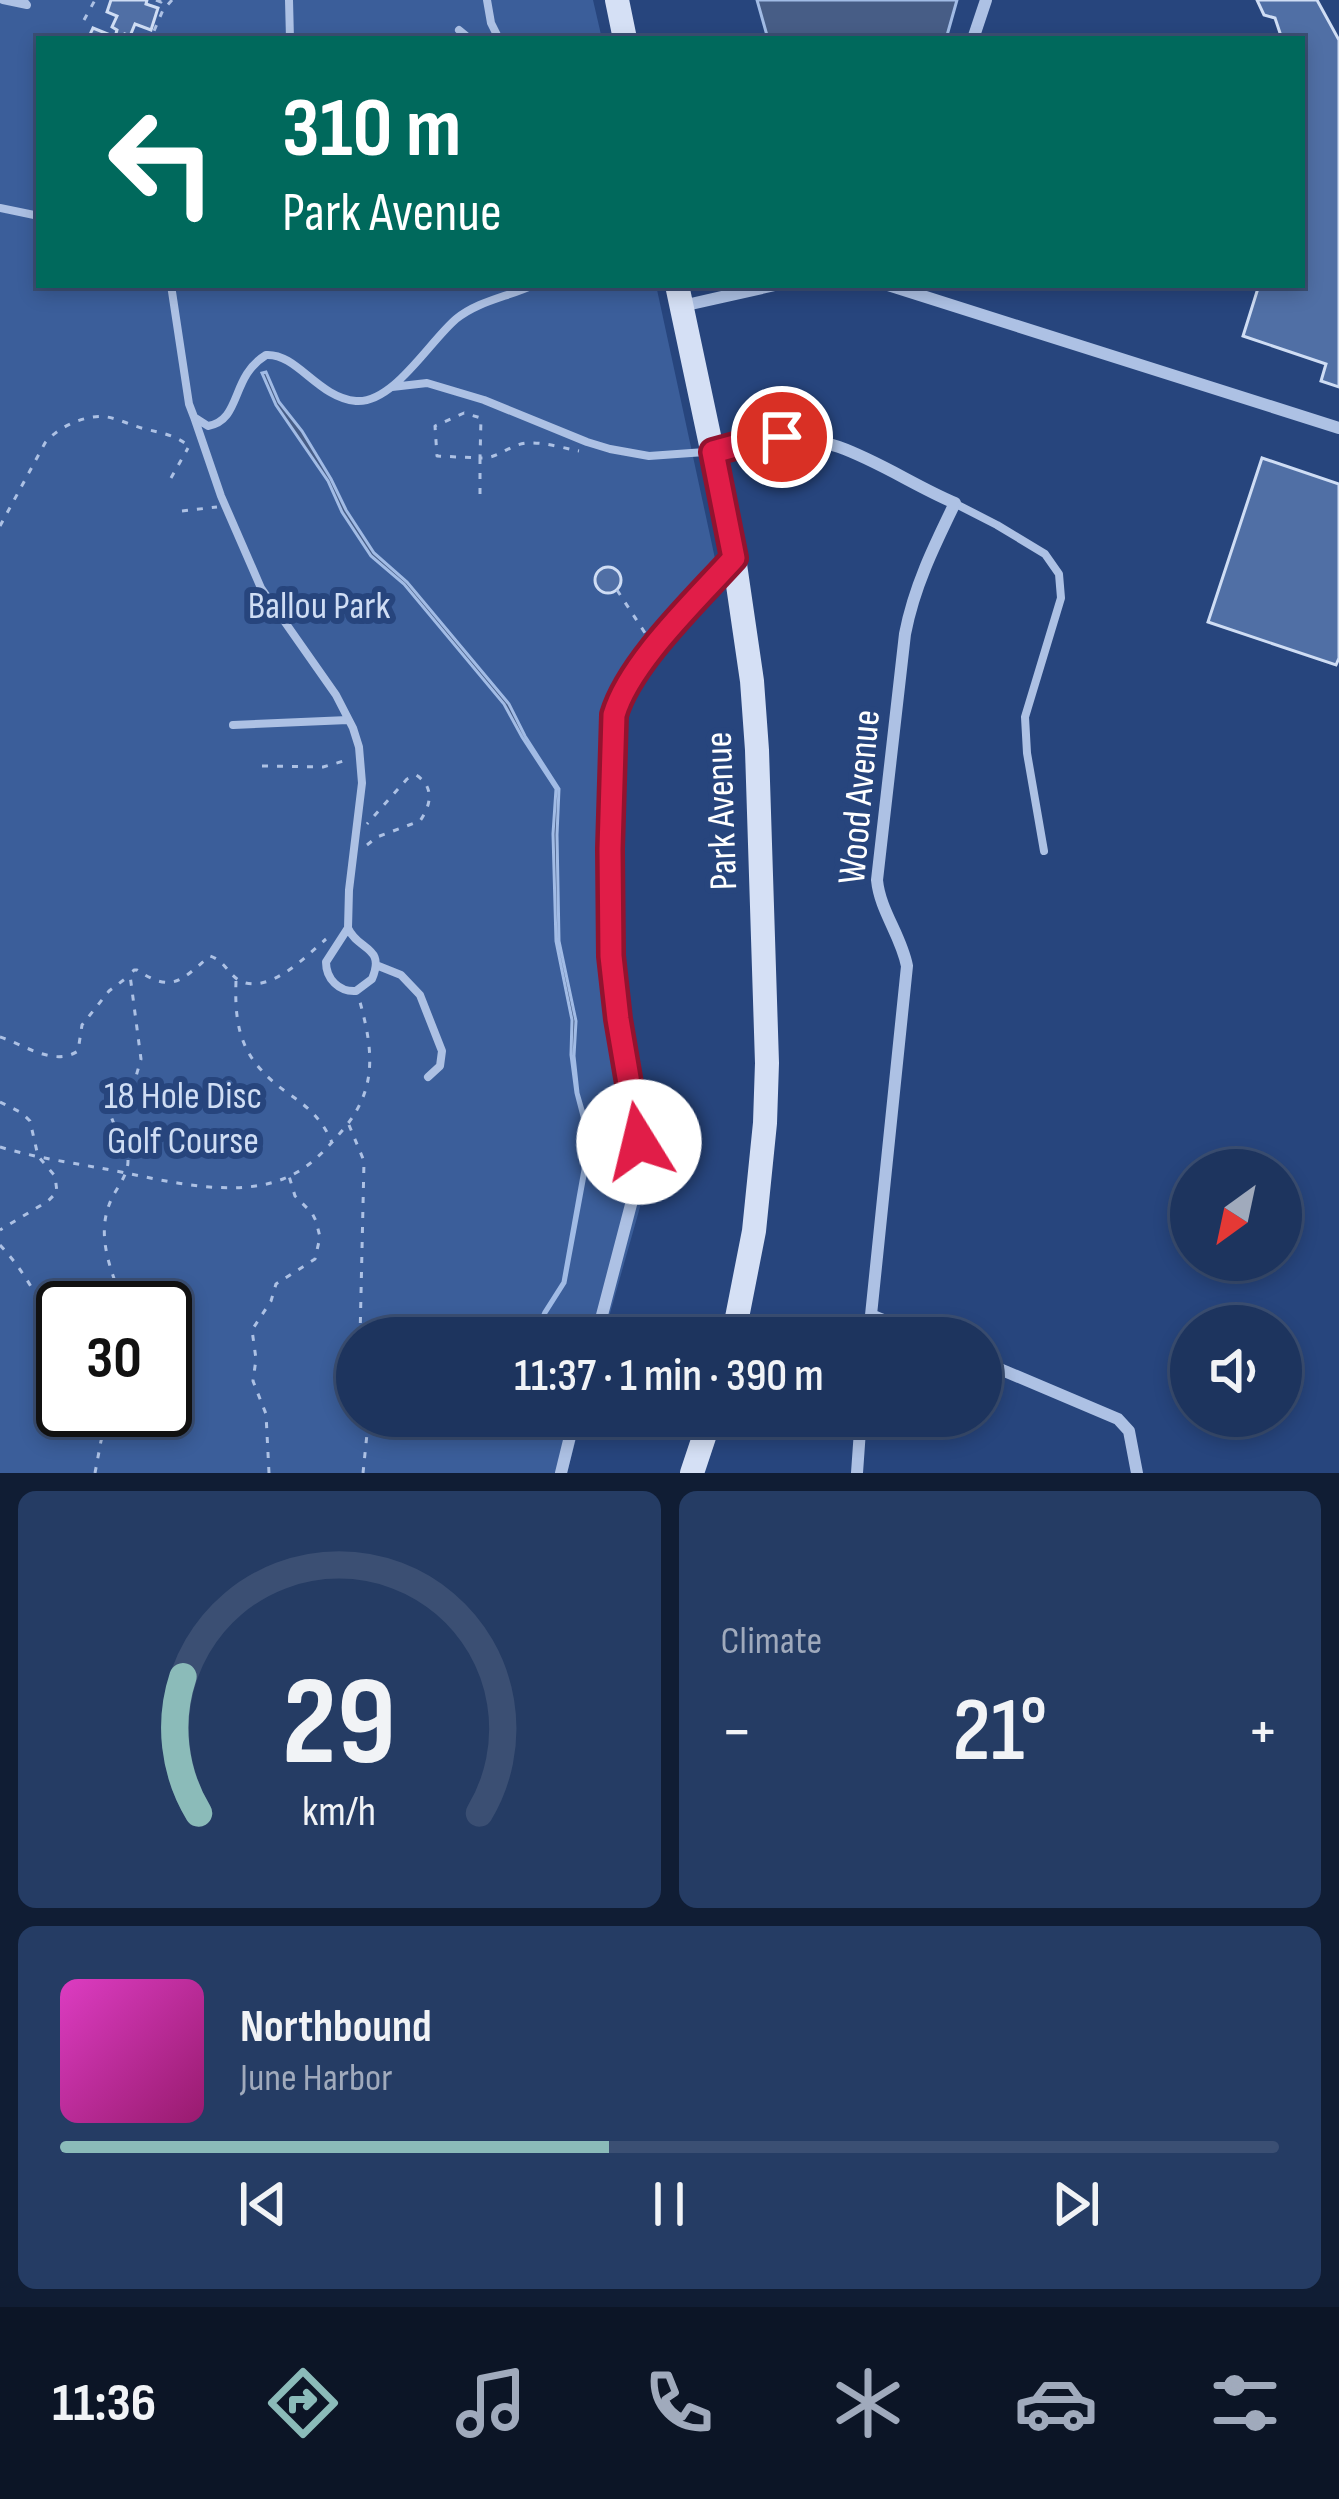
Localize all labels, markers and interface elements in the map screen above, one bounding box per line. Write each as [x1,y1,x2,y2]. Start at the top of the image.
text: 310 m [282,79,461,180]
icon: left [84,84,240,240]
text: Park Avenue [282,181,502,246]
pin [731,386,833,488]
icon: arrive [749,404,815,470]
park label: Ballou Park [248,583,390,630]
street label: Wood Avenue [829,708,891,886]
street label: Park Avenue [696,731,748,891]
park label: 18 Hole Disc Golf Course [104,1073,262,1165]
position arrow [576,1079,702,1205]
north arrow [1170,1149,1302,1281]
map controls [1170,1149,1302,1437]
speed limit sign: 30 [36,1281,192,1437]
button: sound [1170,1305,1302,1437]
text: 11:37 · 1 min · 390 m [514,1349,824,1404]
text: Climate [721,1618,822,1665]
text: 29 [282,1650,396,1799]
text: 21° [952,1678,1047,1786]
text: − [721,1693,753,1772]
text: + [1247,1693,1279,1772]
text: km/h [302,1785,376,1837]
text: Northbound [240,2000,432,2055]
text: June Harbor [240,2055,392,2102]
icon: previous [230,2171,296,2237]
icon: pause [636,2171,702,2237]
icon: next [1043,2171,1109,2237]
icon: directions [261,2361,345,2445]
icon: music [449,2361,533,2445]
icon: phone [637,2361,721,2445]
icon: climate [826,2361,910,2445]
icon: car [1014,2361,1098,2445]
icon: filters [1203,2361,1287,2445]
text: 11:36 [52,2371,156,2436]

